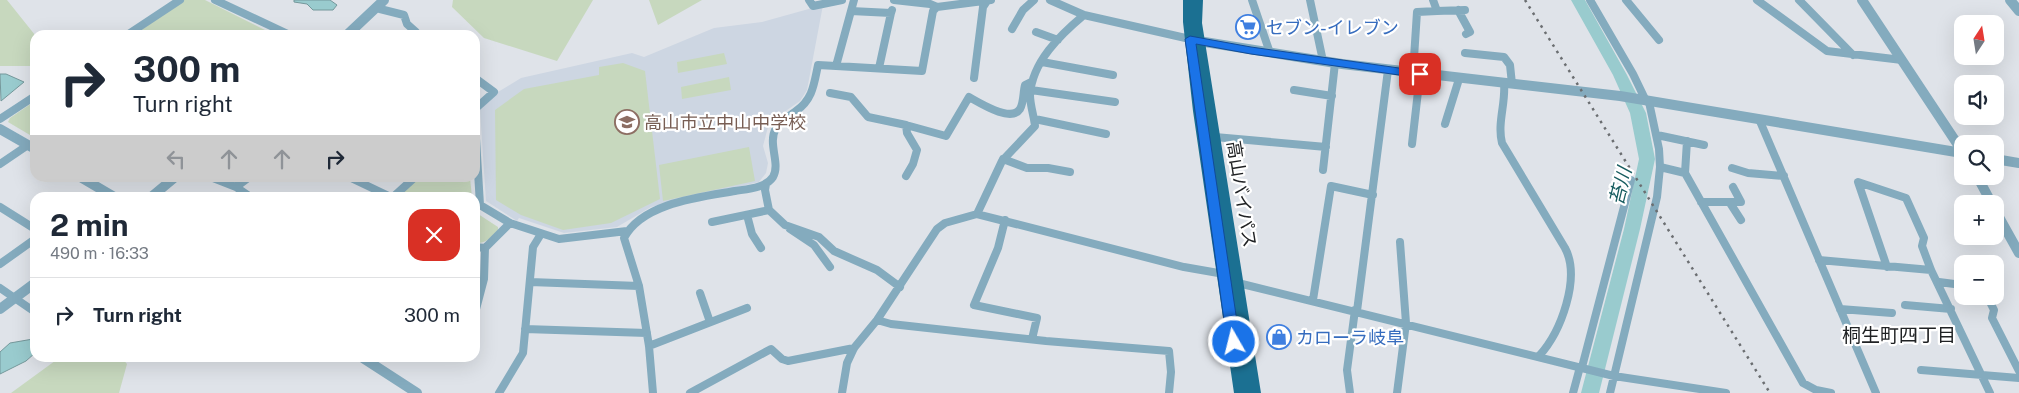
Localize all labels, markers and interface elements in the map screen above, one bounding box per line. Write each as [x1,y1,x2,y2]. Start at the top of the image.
supermarket icon: セブン-イレブン [1235,14,1261,40]
north arrow [1954,15,2004,65]
map controls [1954,15,2004,305]
place label: セブン-イレブン [1266,17,1399,38]
text: 300 m [133,49,240,90]
icon: right [50,50,115,115]
pin [1399,53,1441,95]
icon: arrive [1406,60,1434,88]
button: sound [1954,75,2004,125]
text: Turn right [133,91,233,117]
school or university icon: 高山市立中山中学校 [614,109,640,135]
place label: 高山市立中山中学校 [644,112,806,133]
button: search [1954,135,2004,185]
street label: 高山バイパス [1223,139,1261,249]
icon: left [162,145,190,173]
icon: ahead [215,145,243,173]
icon: ahead [268,145,296,173]
icon: right [321,145,349,173]
water label: 苔川 [1605,163,1636,207]
button: + [1954,195,2004,245]
text: 2 min [50,207,129,243]
button: close [408,209,460,261]
text: 490 m · 16:33 [50,244,149,263]
button: − [1954,255,2004,305]
icon: right [50,301,78,329]
text: Turn right [93,304,182,326]
text: 300 m [404,304,460,326]
position arrow [1207,315,1259,367]
shop icon: カローラ岐阜 [1266,324,1292,350]
district label: 桐生町四丁目 [1842,324,1956,346]
place label: カローラ岐阜 [1296,327,1404,348]

